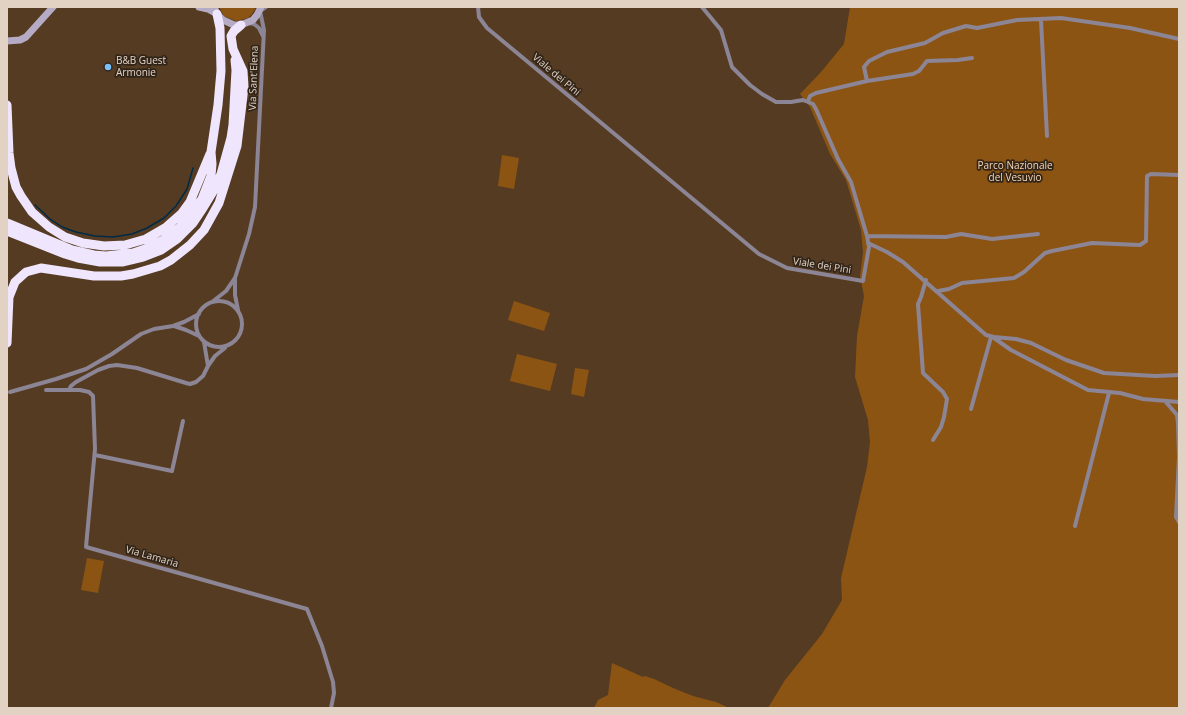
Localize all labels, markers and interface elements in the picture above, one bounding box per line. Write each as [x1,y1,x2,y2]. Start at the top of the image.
street label: Via Sant'Elena [247,45,261,111]
street label: Viale dei Pini [530,51,582,99]
place label: B&B Guest Armonie [116,55,166,78]
marker: B&B Guest Armonie [103,62,113,72]
park label: Parco Nazionale del Vesuvio [977,160,1053,184]
street label: Viale dei Pini [792,255,852,277]
street label: Via Lamaria [124,544,180,570]

